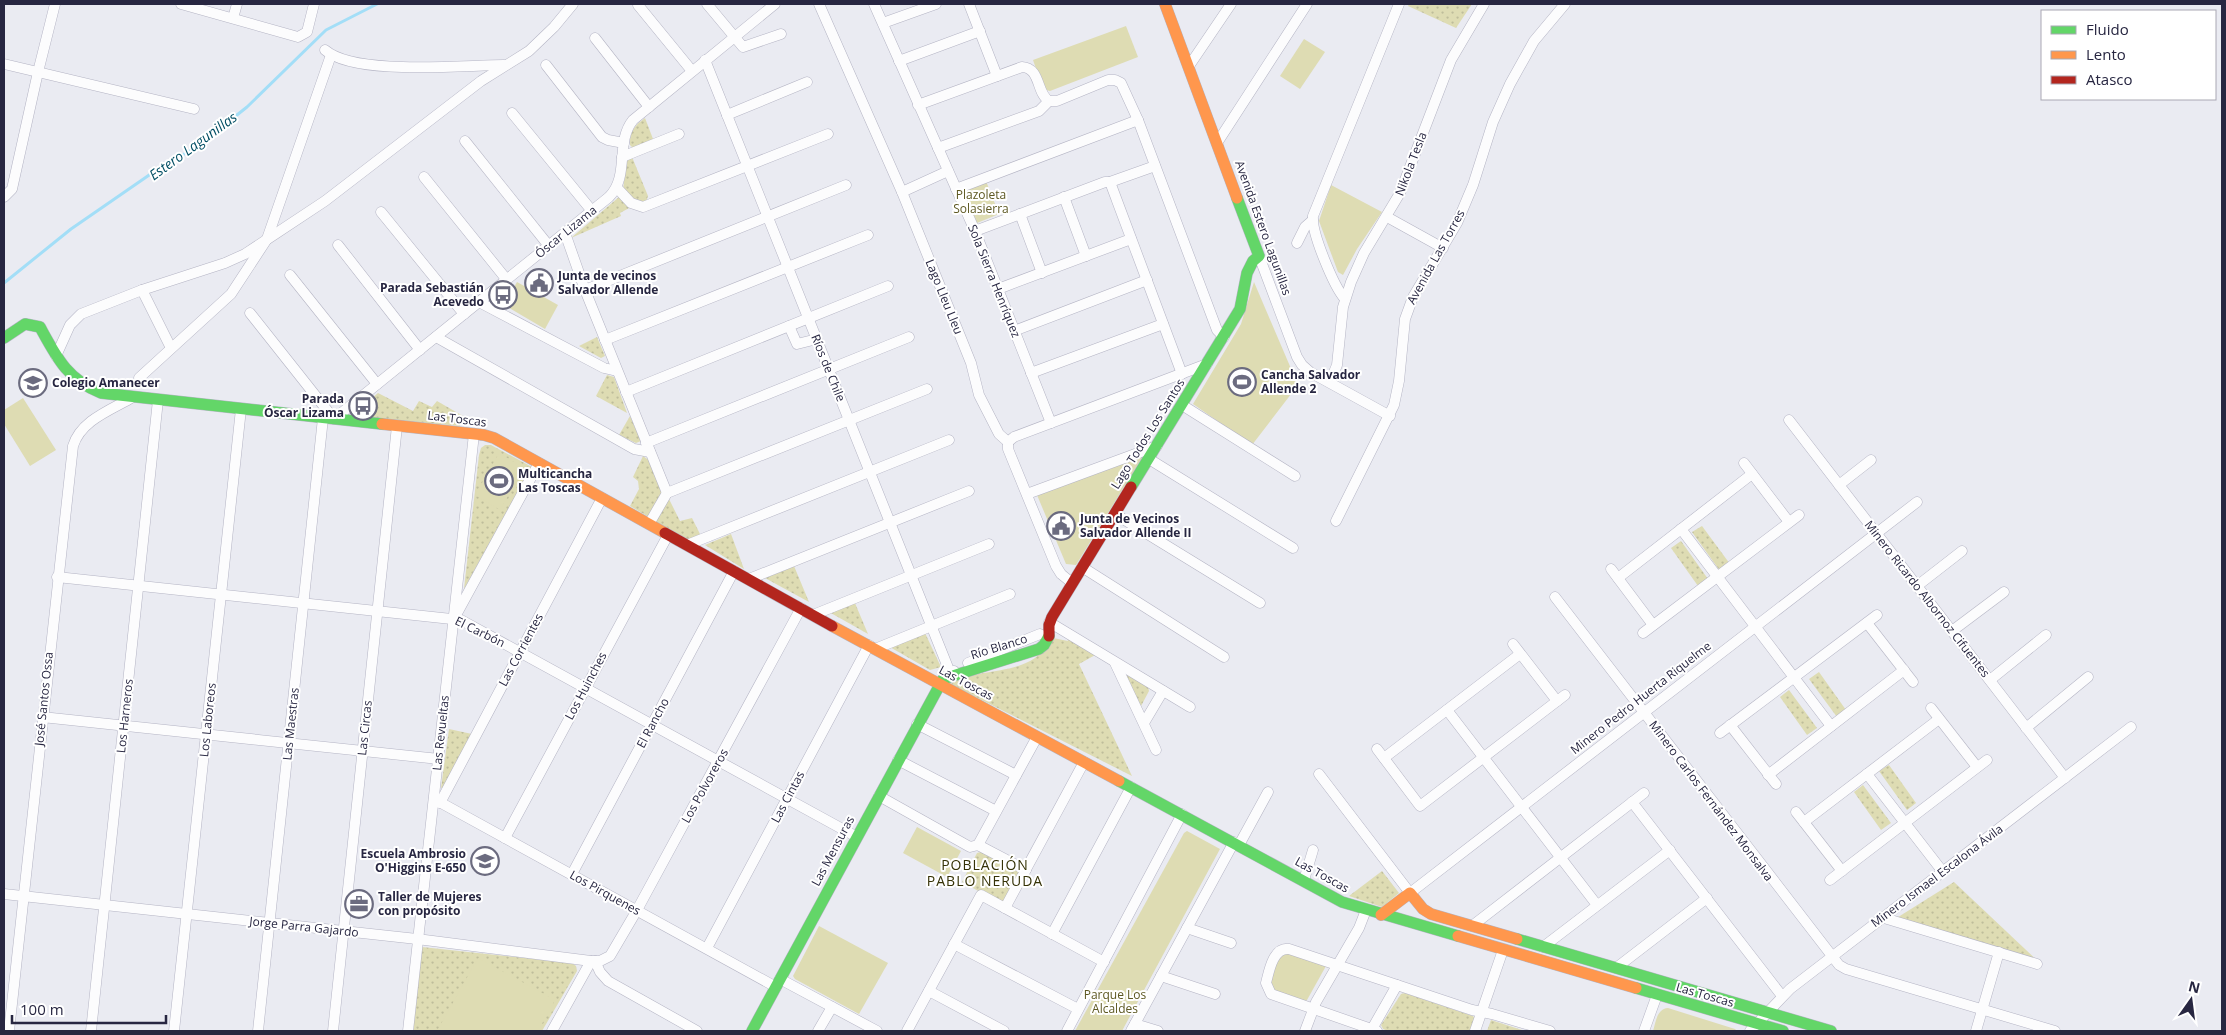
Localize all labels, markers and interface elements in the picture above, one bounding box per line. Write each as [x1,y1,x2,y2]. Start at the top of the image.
legend [2041,10,2216,100]
text: Fluido [2086,19,2129,39]
text: Lento [2086,44,2126,64]
text: Atasco [2086,69,2133,89]
water label: Estero Lagunillas [145,107,241,184]
street label: Nikola Tesla [1391,129,1431,198]
street label: Avenida Estero Lagunillas [1231,158,1296,298]
park label: Plazoleta Solasierra [953,186,1009,217]
street label: Óscar Lizama [531,201,600,262]
street label: Avenida Las Torres [1403,206,1469,307]
street label: Sola Sierra Henríquez [964,222,1025,340]
street label: Lago Lleu Lleu [922,257,967,337]
place label: Junta de vecinos Salvador Allende [557,267,658,298]
public building icon: Junta de vecinos Salvador Allende [524,268,554,298]
place label: Parada Sebastián Acevedo [380,279,484,310]
bus stop icon: Parada Sebastián Acevedo [488,280,518,310]
street label: Ríos de Chile [807,332,850,404]
place label: Cancha Salvador Allende 2 [1261,366,1361,397]
sports icon: Cancha Salvador Allende 2 [1227,367,1257,397]
school or university icon: Colegio Amanecer [18,368,48,398]
place label: Colegio Amanecer [52,374,160,391]
street label: Lago Todos Los Santos [1107,375,1189,492]
place label: Parada Óscar Lizama [264,390,344,421]
bus stop icon: Parada Óscar Lizama [348,391,378,421]
street label: Las Toscas [427,406,488,431]
place label: Multicancha Las Toscas [518,465,592,496]
sports icon: Multicancha Las Toscas [484,466,514,496]
place label: Junta de Vecinos Salvador Allende II [1079,510,1192,541]
public building icon: Junta de Vecinos Salvador Allende II [1046,511,1076,541]
street label: Minero Ricardo Albornoz Cifuentes [1861,517,1994,681]
street label: Las Corrientes [494,610,547,689]
street label: El Carbón [452,612,508,651]
street label: Río Blanco [968,630,1029,663]
street label: Minero Pedro Huerta Riquelme [1567,637,1715,758]
street label: Los Huinches [561,649,611,723]
street label: José Santos Ossa [30,651,57,748]
street label: Las Toscas [936,661,997,704]
street label: Los Harneros [112,678,137,754]
street label: Los Laboreos [195,682,220,758]
street label: Las Maestras [278,686,303,761]
street label: Las Revueltas [428,694,453,771]
street label: El Rancho [632,695,673,751]
street label: Las Circas [353,699,376,756]
street label: Minero Carlos Fernández Monsalva [1645,717,1777,884]
street label: Los Polvoreros [677,745,732,826]
street label: Las Cintas [767,768,808,826]
street label: Las Mensuras [807,813,858,889]
street label: Minero Ismael Escalona Ávila [1867,820,2006,931]
place label: Escuela Ambrosio O'Higgins E-650 [361,845,466,876]
school or university icon: Escuela Ambrosio O'Higgins E-650 [470,846,500,876]
street label: Las Toscas [1292,853,1353,897]
district label: POBLACIÓN PABLO NERUDA [927,855,1043,890]
street label: Los Pirquenes [567,866,644,919]
place label: Taller de Mujeres con propósito [378,888,481,919]
office icon: Taller de Mujeres con propósito [344,889,374,919]
street label: Jorge Parra Gajardo [248,912,360,941]
north arrow [2166,975,2216,1025]
text: N [2186,976,2202,997]
street label: Las Toscas [1674,978,1736,1011]
park label: Parque Los Alcaldes [1084,986,1147,1017]
scale bar [12,992,166,1024]
text: 100 m [20,999,64,1019]

